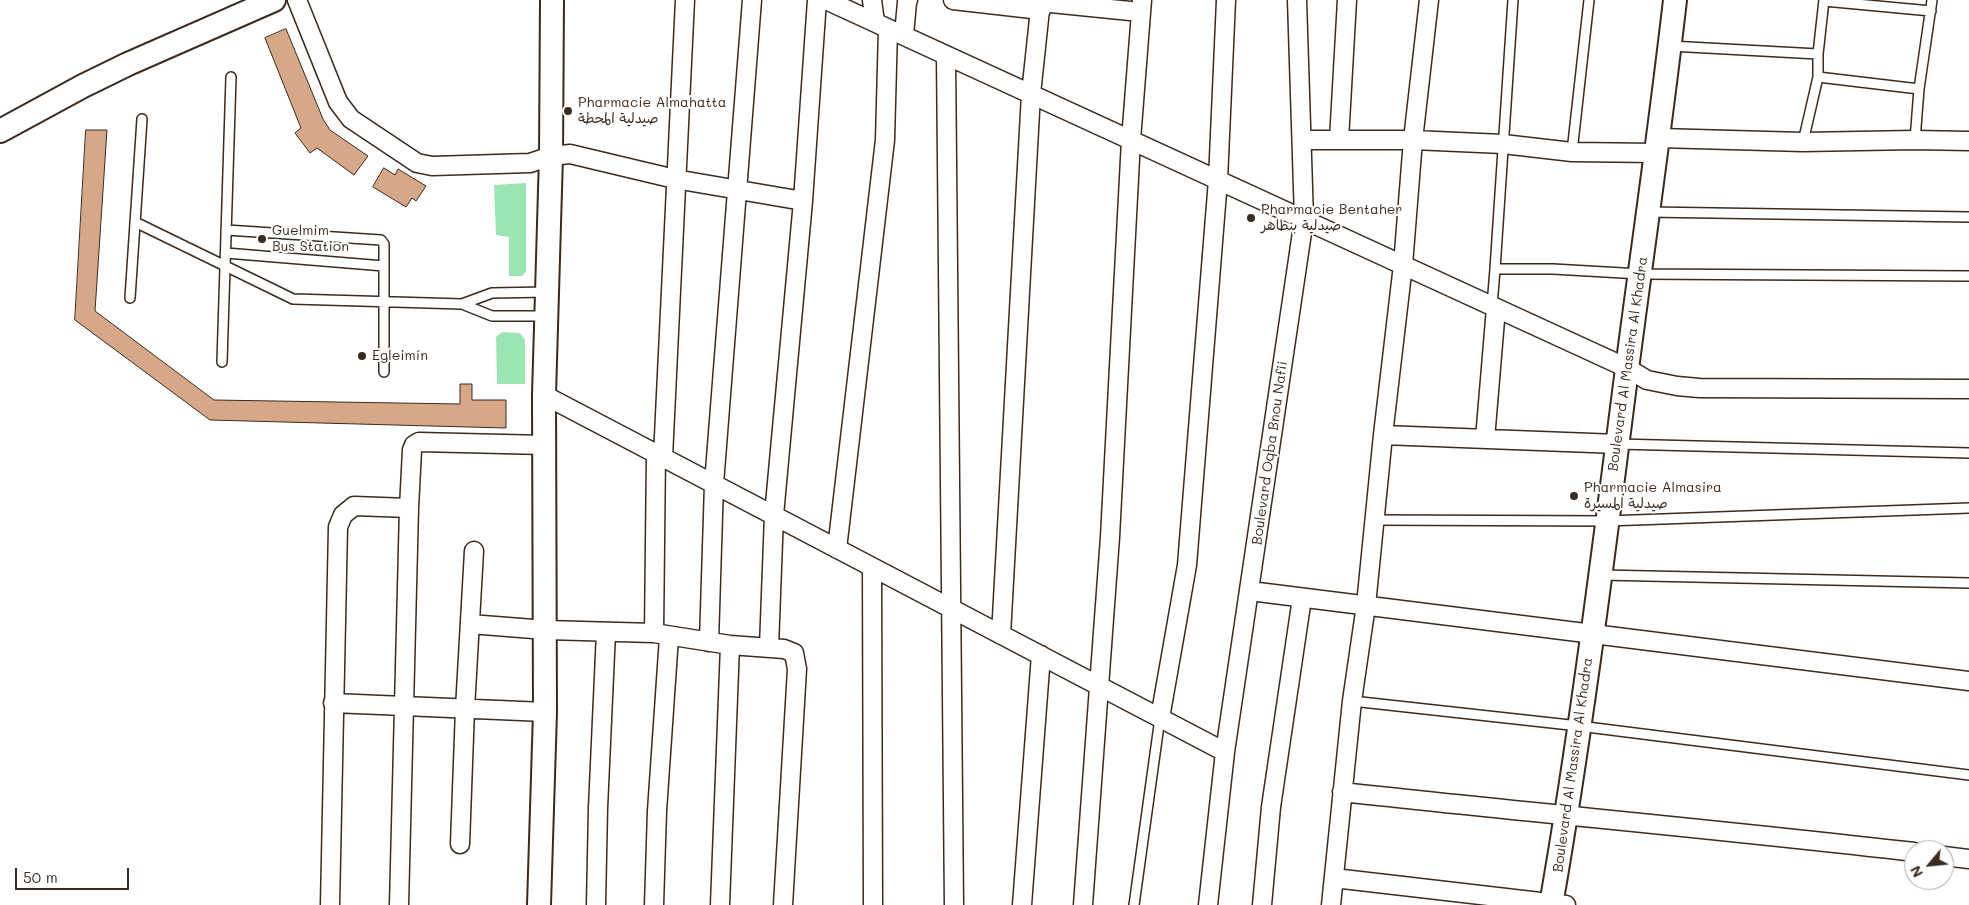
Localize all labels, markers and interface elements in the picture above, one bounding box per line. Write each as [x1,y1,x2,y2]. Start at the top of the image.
place label: Pharmacie Almahatta صيدلية المحطة [578,95,726,128]
marker: Pharmacie Almahatta صيدلية المحطة [562,105,574,117]
place label: Pharmacie Bentaher صيدلية بنطاهر [1261,202,1402,234]
marker: Pharmacie Bentaher صيدلية بنطاهر [1245,212,1257,224]
place label: Guelmim Bus Station [272,223,349,256]
marker: Guelmim Bus Station [256,233,268,245]
street label: Boulevard Al Massira Al Khadra [1605,256,1651,472]
place label: Egleimín [372,348,428,364]
marker: Egleimín [356,350,368,362]
street label: Boulevard Oqba Bnou Nafii [1249,360,1291,546]
place label: Pharmacie Almasira صيدلية المسيرة [1584,480,1722,512]
marker: Pharmacie Almasira صيدلية المسيرة [1568,490,1580,502]
street label: Boulevard Al Massira Al Khadra [1550,657,1596,873]
north arrow [1904,840,1954,890]
scale bar [18,858,131,890]
text: N [1905,863,1927,881]
text: 50 m [23,867,58,887]

